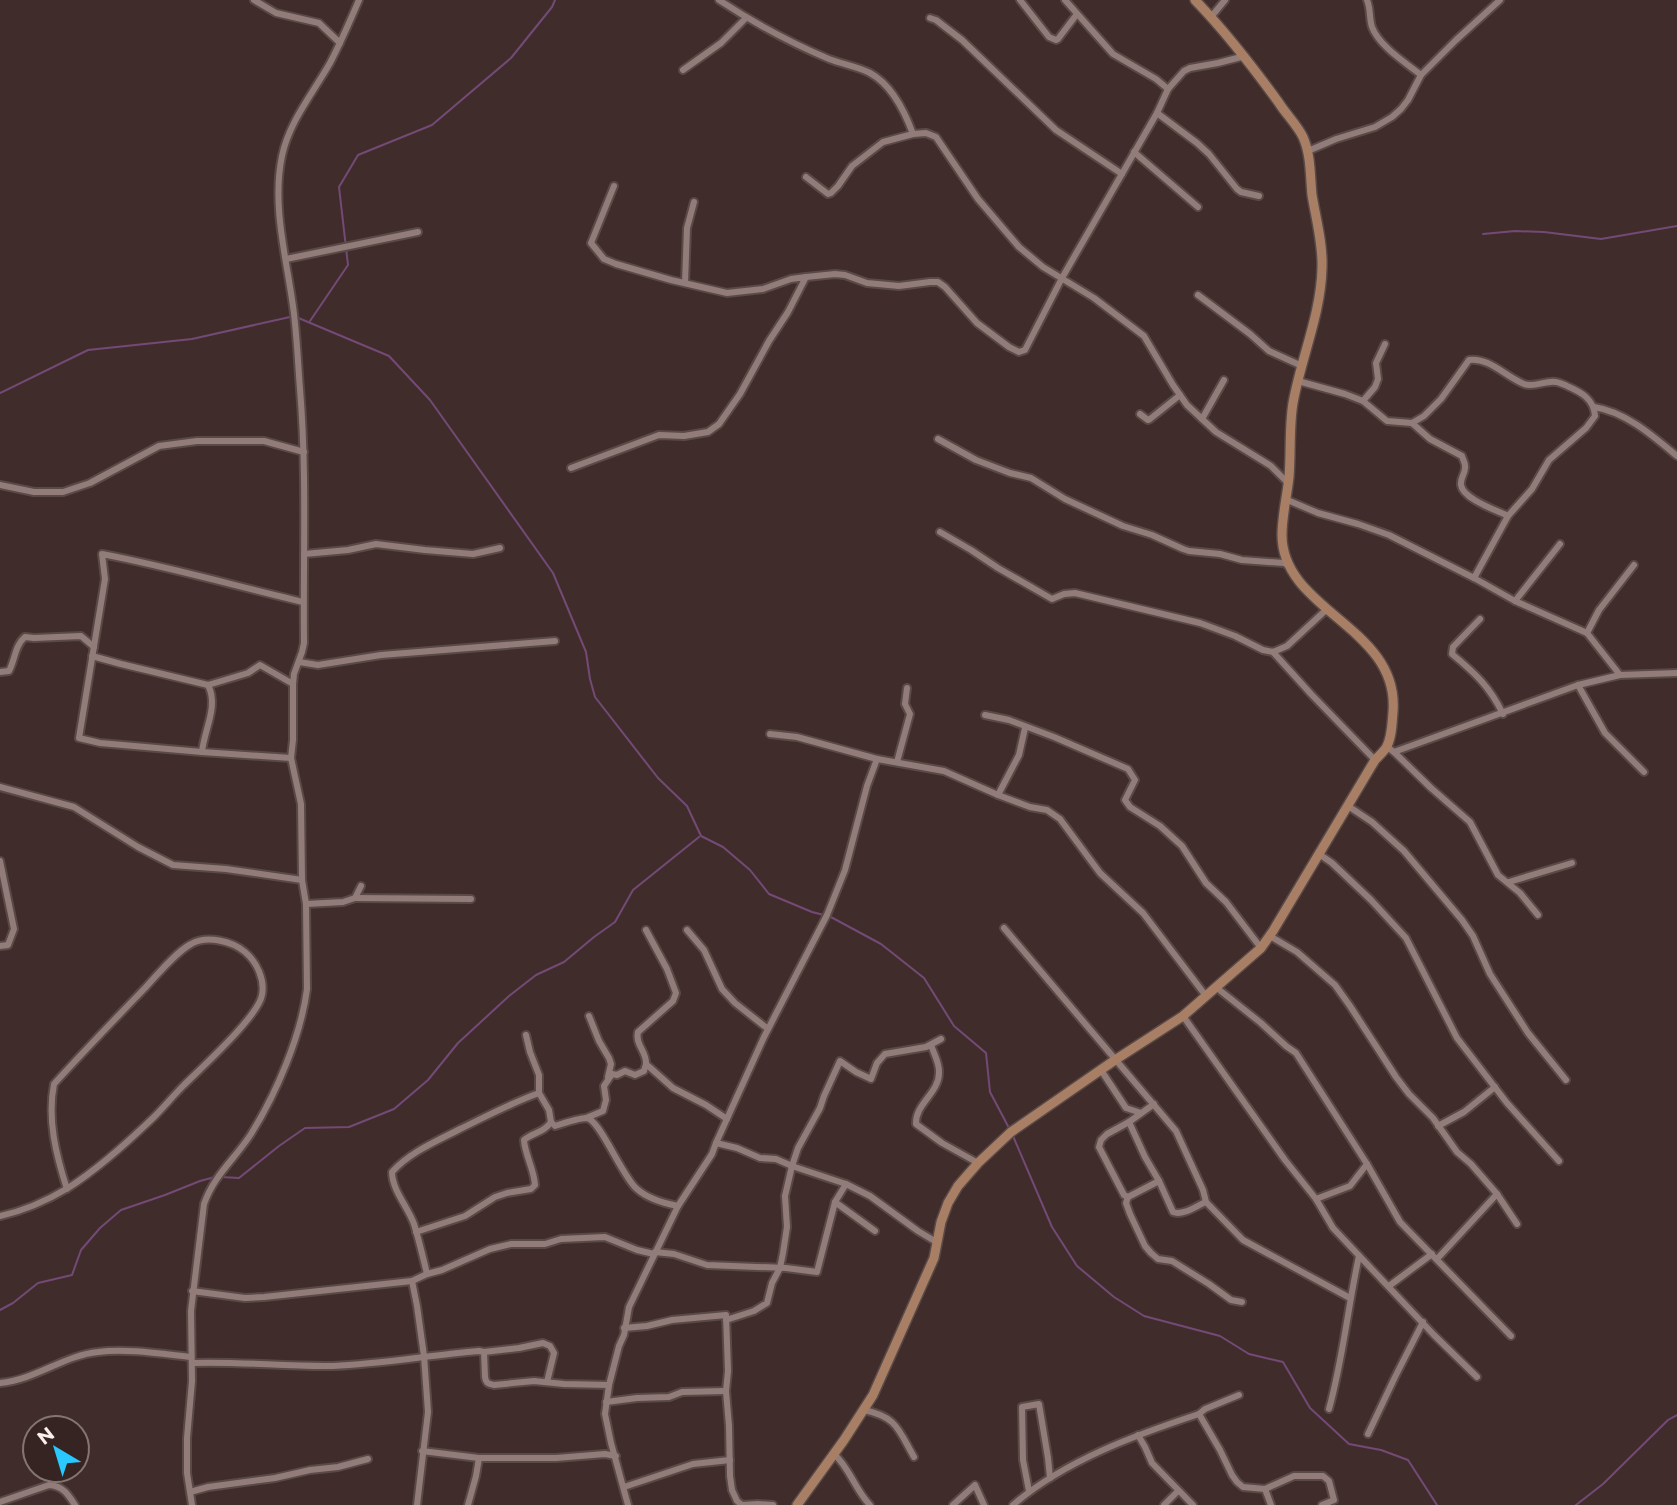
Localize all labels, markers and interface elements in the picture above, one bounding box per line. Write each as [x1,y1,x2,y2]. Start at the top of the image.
north arrow [21,1414,91,1484]
text: N [33,1422,59,1450]

